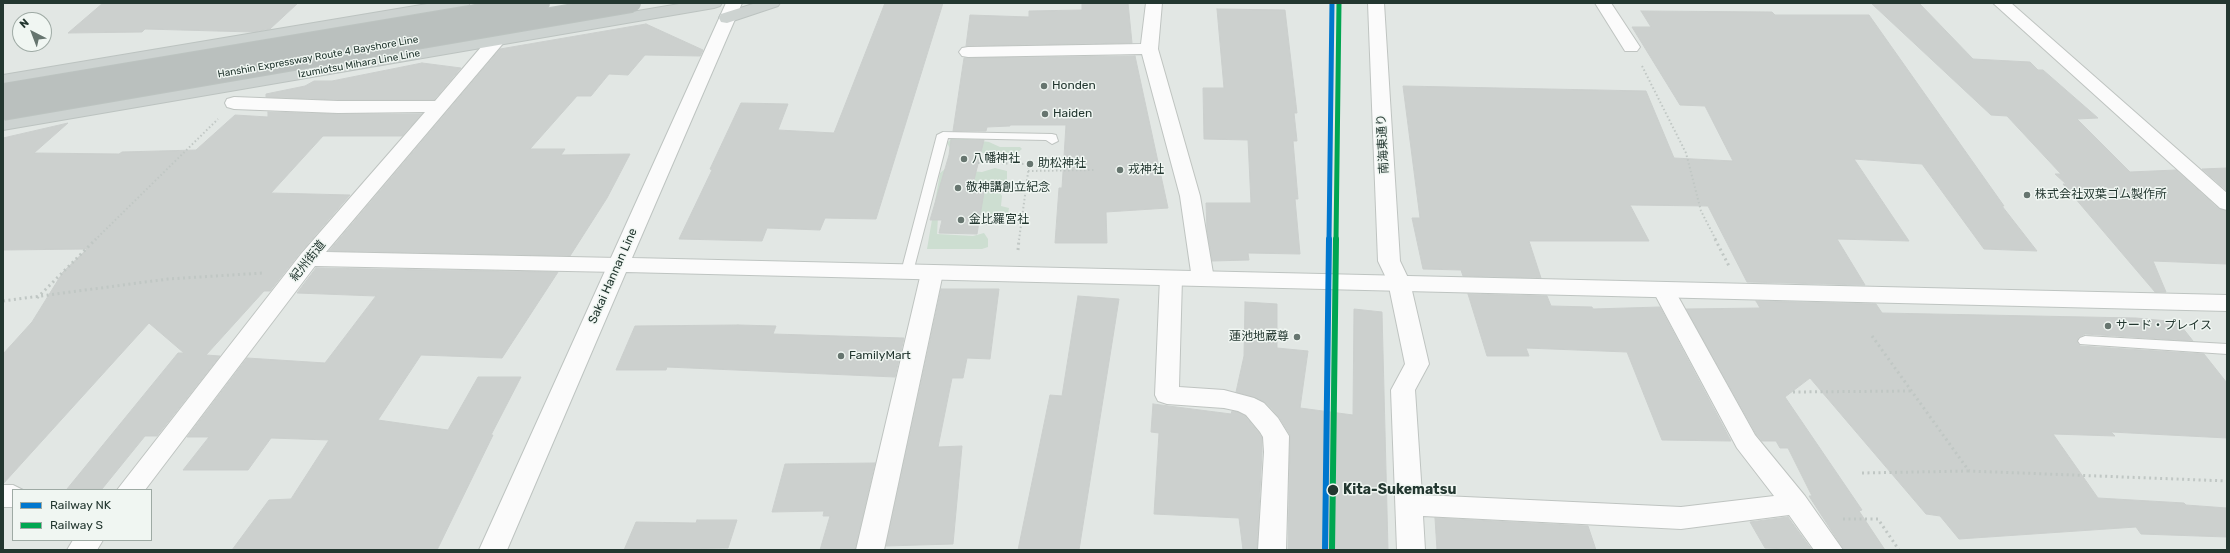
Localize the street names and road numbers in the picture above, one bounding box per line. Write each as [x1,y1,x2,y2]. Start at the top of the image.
street label: Hanshin Expressway Route 4 Bayshore Line [217,33,419,81]
street label: Izumiotsu Mihara Line Line [297,47,421,81]
street label: 南海東通り [1374,114,1392,174]
street label: Sakai Hannan Line [586,226,640,326]
street label: 紀州街道 [287,238,329,284]

